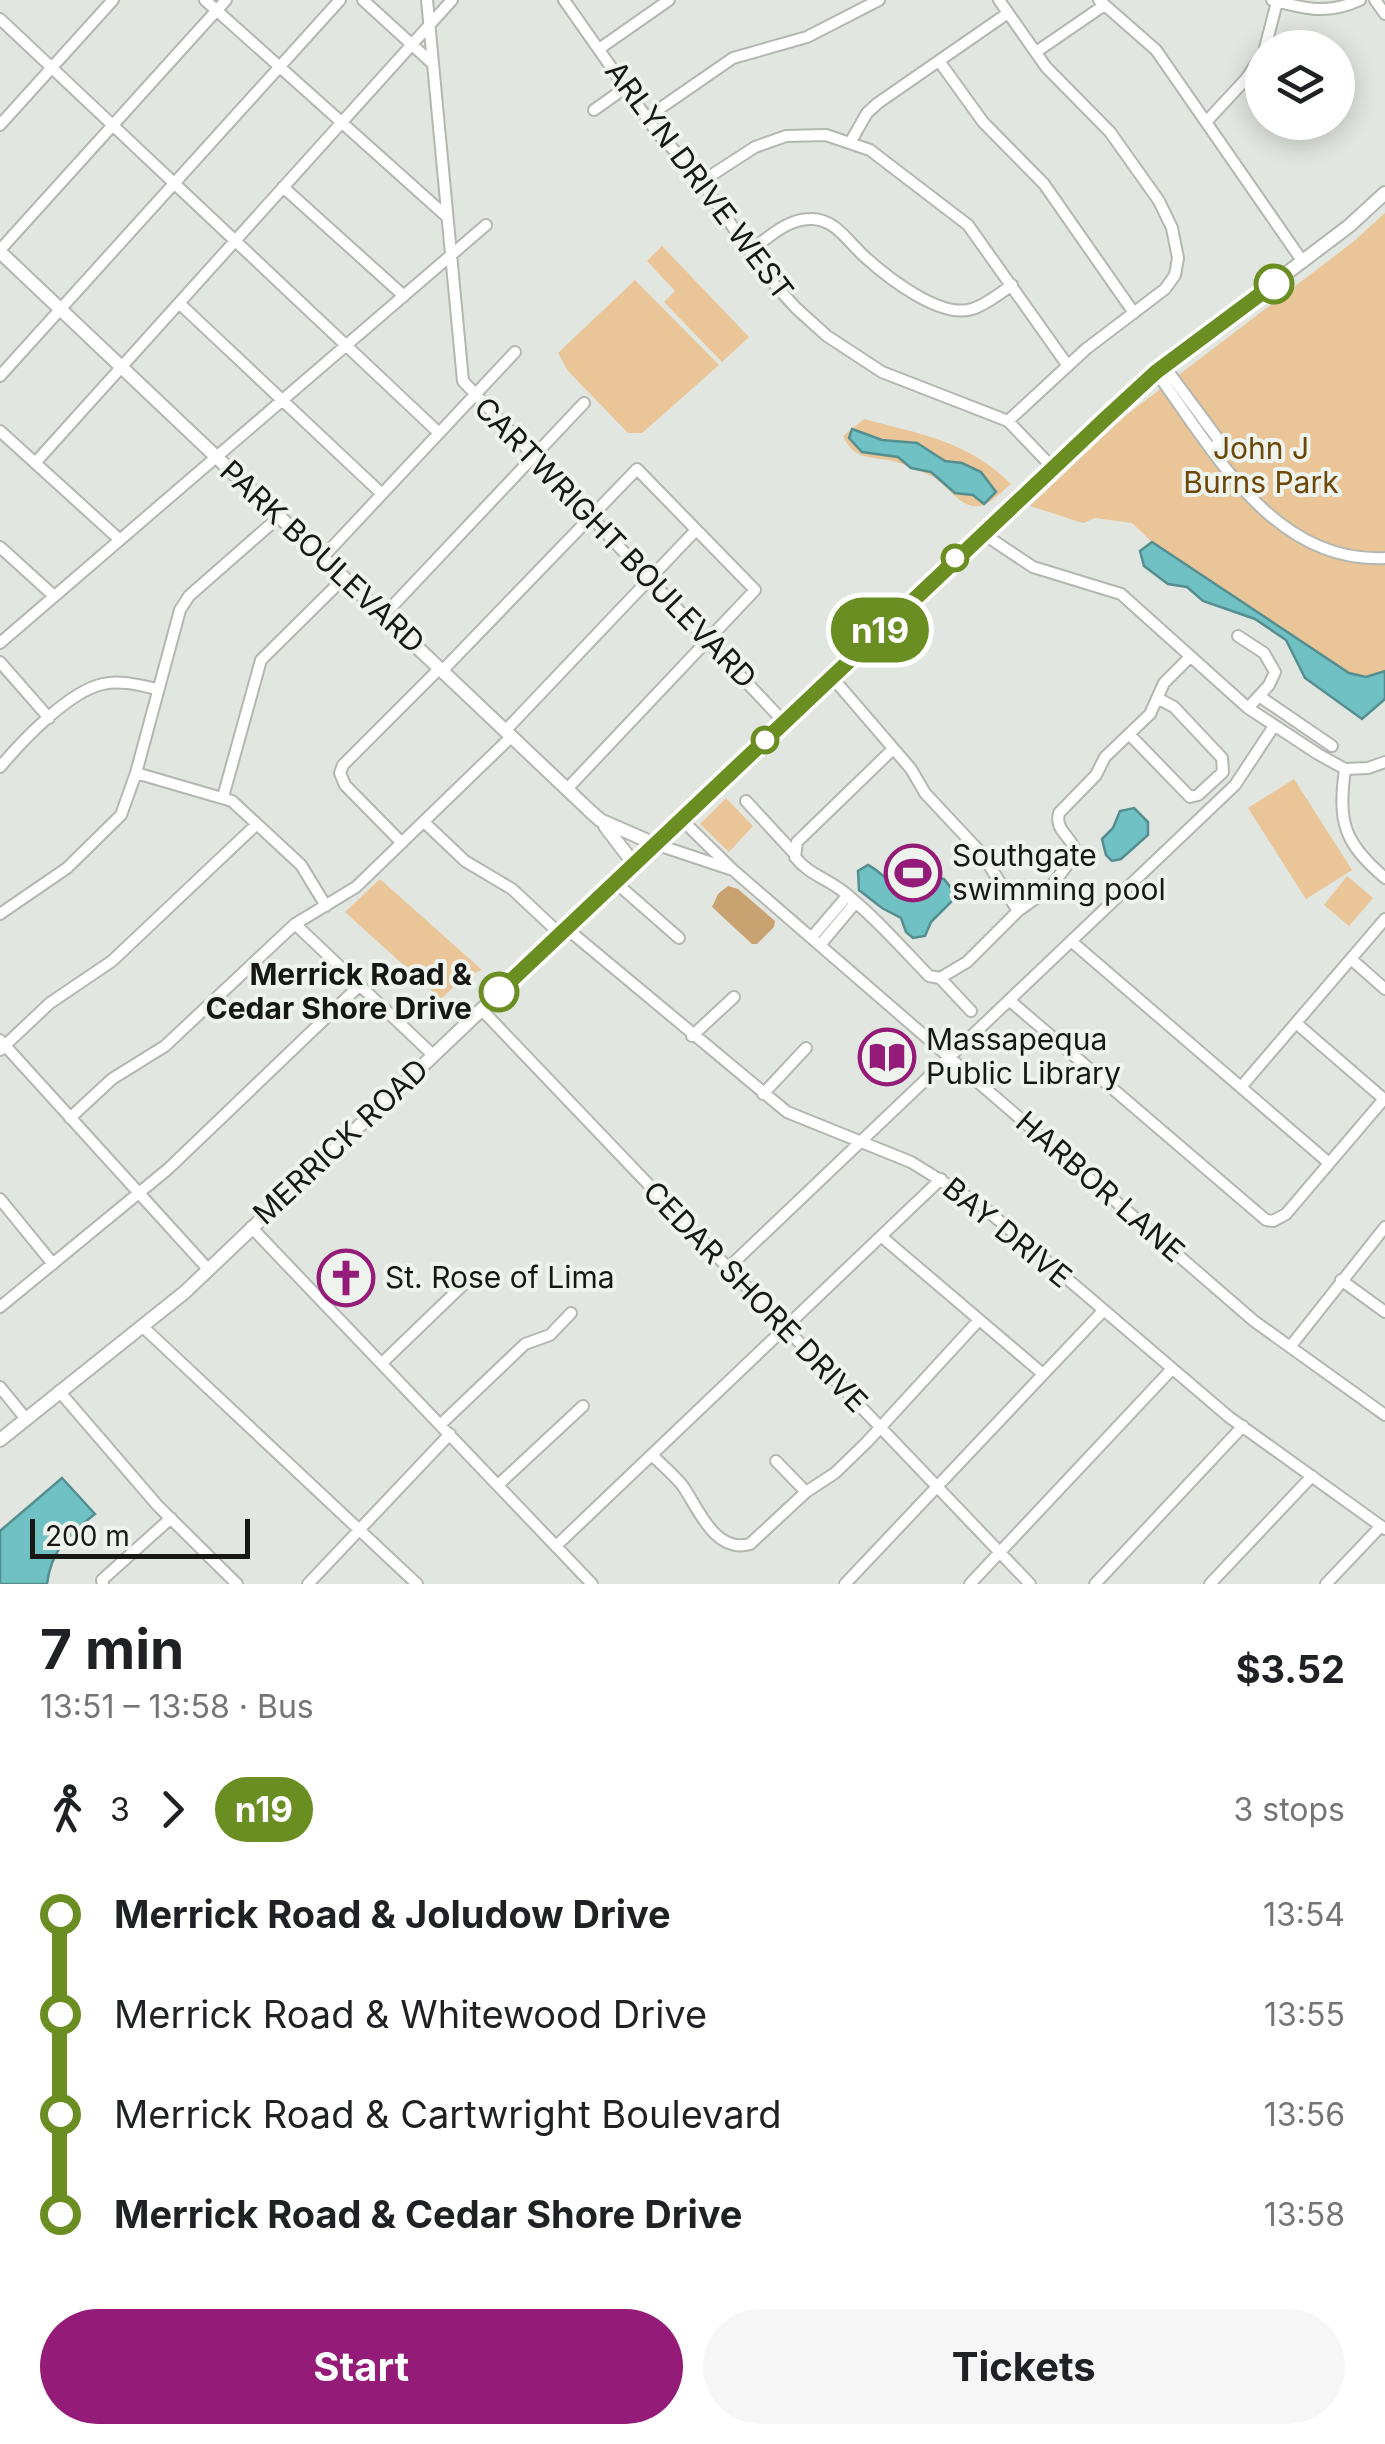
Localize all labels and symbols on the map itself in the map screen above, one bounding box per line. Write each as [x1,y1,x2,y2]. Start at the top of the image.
street label: ARLYN DRIVE WEST [598,54,801,307]
unlabelled marker [1255,265,1293,303]
street label: CARTWRIGHT BOULEVARD [467,389,764,695]
park label: John J Burns Park [1183,430,1339,500]
street label: PARK BOULEVARD [213,452,432,660]
unlabelled marker [942,545,968,571]
line badge: n19 [822,598,938,662]
unlabelled marker [752,727,778,753]
place label: Southgate swimming pool [952,837,1166,907]
sports icon: Southgate swimming pool [883,843,943,903]
place label: Merrick Road & Cedar Shore Drive [206,956,473,1026]
marker: Merrick Road & Cedar Shore Drive [480,973,518,1011]
place label: Massapequa Public Library [926,1021,1121,1091]
library icon: Massapequa Public Library [857,1027,917,1087]
street label: MERRICK ROAD [245,1051,435,1231]
street label: HARBOR LANE [1009,1103,1192,1269]
street label: BAY DRIVE [936,1170,1079,1295]
street label: CEDAR SHORE DRIVE [636,1173,875,1419]
church icon: St. Rose of Lima [316,1248,376,1308]
place label: St. Rose of Lima [385,1259,615,1295]
scale bar [30,1514,250,1558]

